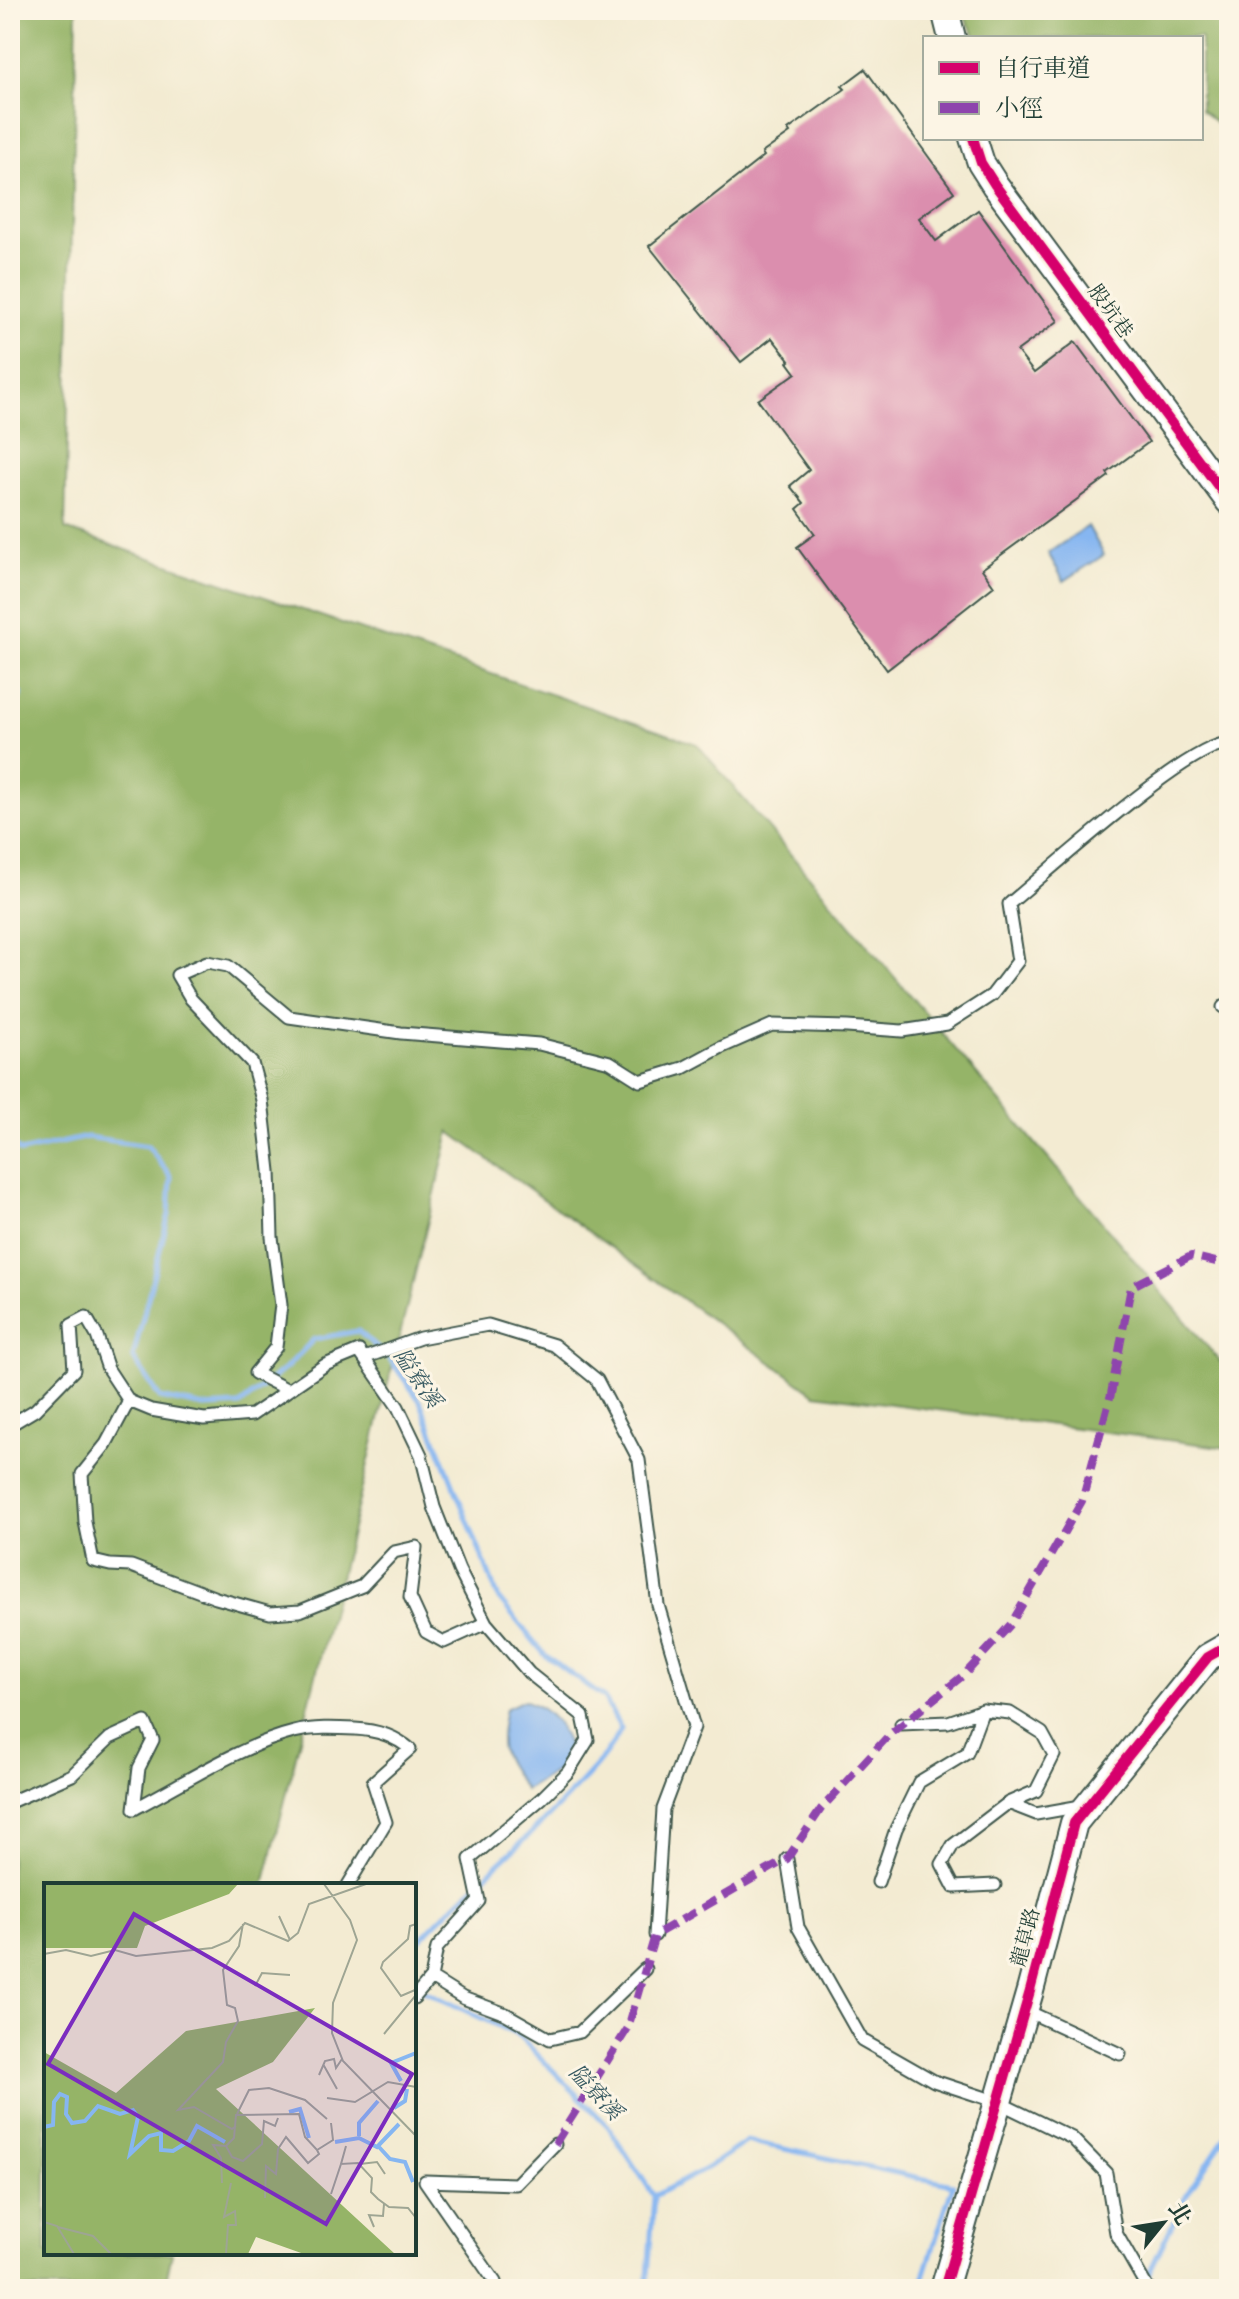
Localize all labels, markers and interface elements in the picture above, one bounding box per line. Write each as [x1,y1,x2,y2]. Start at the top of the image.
legend [923,36,1203,140]
text: 自行車道 [995,53,1091,82]
text: 小徑 [995,93,1043,122]
street label: 股坑巷 [1084,280,1138,342]
water label: 隘寮溪 [388,1343,449,1415]
inset map [44,1883,416,2255]
street label: 龍草路 [1006,1905,1044,1969]
water label: 隘寮溪 [564,2059,630,2127]
north arrow [1123,2183,1203,2263]
text: 北 [1163,2197,1197,2230]

